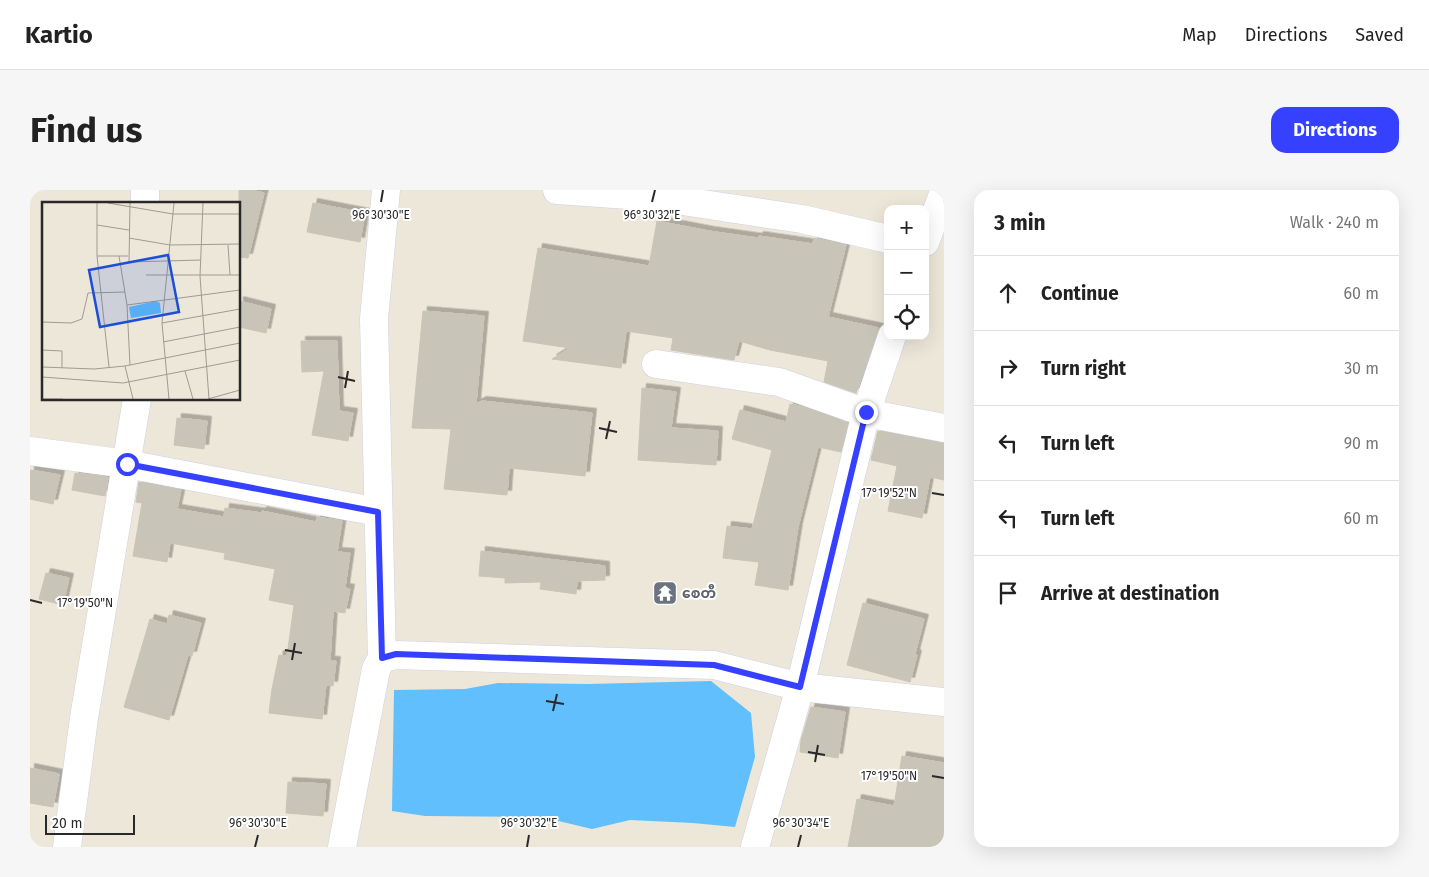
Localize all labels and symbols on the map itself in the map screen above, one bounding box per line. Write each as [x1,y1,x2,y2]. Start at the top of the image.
inset map [42,202,240,400]
text: 96°30'30"E [352,208,410,222]
text: 96°30'32"E [623,208,681,222]
route end [855,401,878,424]
route start [116,453,139,476]
text: 17°19'52"N [861,486,917,500]
temple icon: စေတီ [652,580,678,606]
place label: စေတီ [682,583,716,602]
text: 17°19'50"N [57,596,113,610]
text: 17°19'50"N [861,769,917,783]
scale bar [45,812,135,835]
text: 96°30'30"E [229,816,287,830]
text: 96°30'32"E [500,816,558,830]
text: 96°30'34"E [773,816,829,830]

